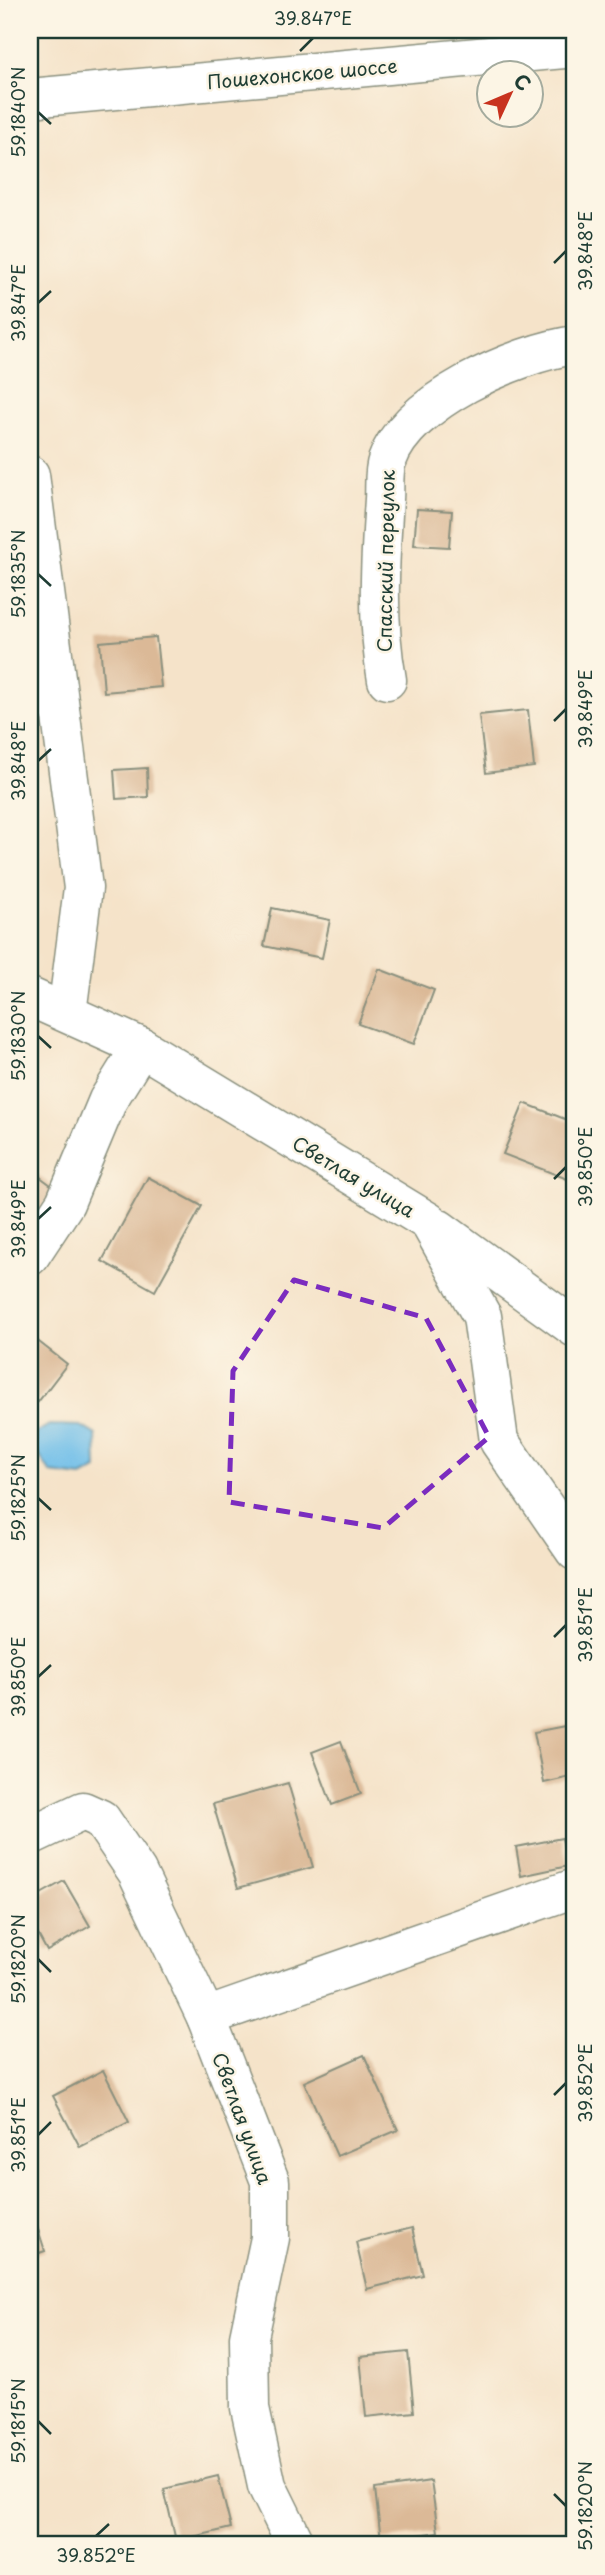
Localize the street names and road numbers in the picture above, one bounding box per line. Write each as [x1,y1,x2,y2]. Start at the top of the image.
street label: Пошехонское шоссе [206,51,398,95]
street label: Спасский переулок [369,469,401,653]
street label: Светлая улица [287,1128,421,1224]
street label: Светлая улица [206,2048,280,2188]

